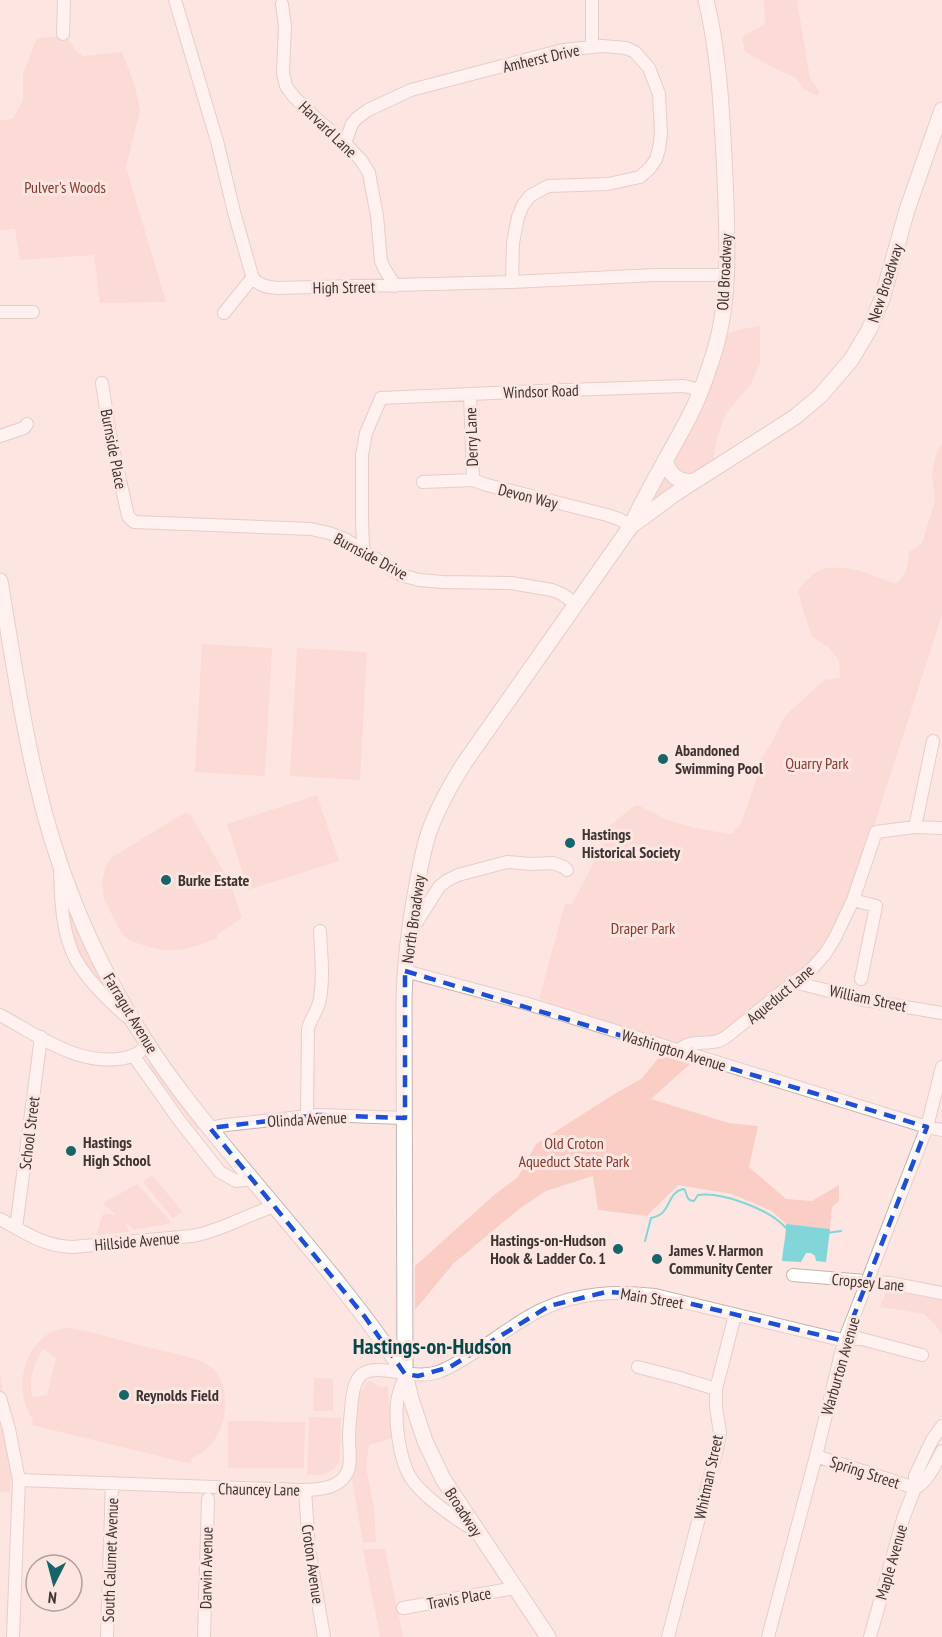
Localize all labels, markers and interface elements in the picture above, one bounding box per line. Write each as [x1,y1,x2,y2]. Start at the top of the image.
street label: Amherst Drive [501,39,581,77]
street label: Harvard Lane [295,96,361,162]
park label: Pulver's Woods [24,177,106,197]
street label: Old Broadway [712,233,736,311]
street label: New Broadway [863,241,907,325]
street label: High Street [313,276,376,298]
street label: Windsor Road [503,380,579,402]
street label: Burnside Place [96,407,132,491]
street label: Derry Lane [460,407,482,467]
street label: Devon Way [496,479,560,513]
street label: Burnside Drive [331,528,411,584]
place label: Abandoned Swimming Pool [674,740,763,778]
marker: Abandoned Swimming Pool [656,752,670,766]
park label: Quarry Park [785,753,850,773]
place label: Hastings Historical Society [582,824,681,862]
marker: Hastings Historical Society [563,836,577,850]
place label: Burke Estate [178,870,250,890]
marker: Burke Estate [159,873,173,887]
street label: North Broadway [397,873,429,965]
park label: Draper Park [611,918,676,938]
street label: Aqueduct Lane [742,960,818,1028]
street label: Farragut Avenue [99,969,163,1057]
street label: William Street [828,980,909,1016]
street label: Washington Avenue [619,1025,729,1075]
street label: School Street [15,1095,43,1171]
street label: Olinda Avenue [267,1107,347,1131]
place label: Hastings High School [83,1132,151,1170]
park label: Old Croton Aqueduct State Park [519,1133,630,1171]
marker: Hastings High School [64,1144,78,1158]
street label: Hillside Avenue [94,1227,180,1255]
place label: Hastings-on-Hudson Hook & Ladder Co. 1 [490,1230,606,1268]
place label: James V. Harmon Community Center [668,1240,773,1278]
marker: Hastings-on-Hudson Hook & Ladder Co. 1 [611,1242,625,1256]
marker: James V. Harmon Community Center [650,1252,664,1266]
street label: Cropsey Lane [831,1269,905,1295]
street label: Main Street [619,1283,686,1313]
street label: Warburton Avenue [816,1315,864,1417]
district label: Hastings-on-Hudson [353,1332,511,1360]
place label: Reynolds Field [136,1385,219,1405]
marker: Reynolds Field [117,1388,131,1402]
street label: Whitman Street [689,1432,727,1521]
street label: Spring Street [828,1451,903,1493]
street label: Chauncey Lane [218,1478,300,1500]
street label: Broadway [441,1484,487,1540]
street label: South Calumet Avenue [98,1497,122,1623]
street label: Maple Avenue [871,1522,911,1602]
street label: Croton Avenue [298,1523,328,1605]
street label: Darwin Avenue [195,1527,217,1609]
north arrow [24,1553,84,1613]
street label: Travis Place [426,1583,492,1613]
text: N [47,1588,58,1608]

